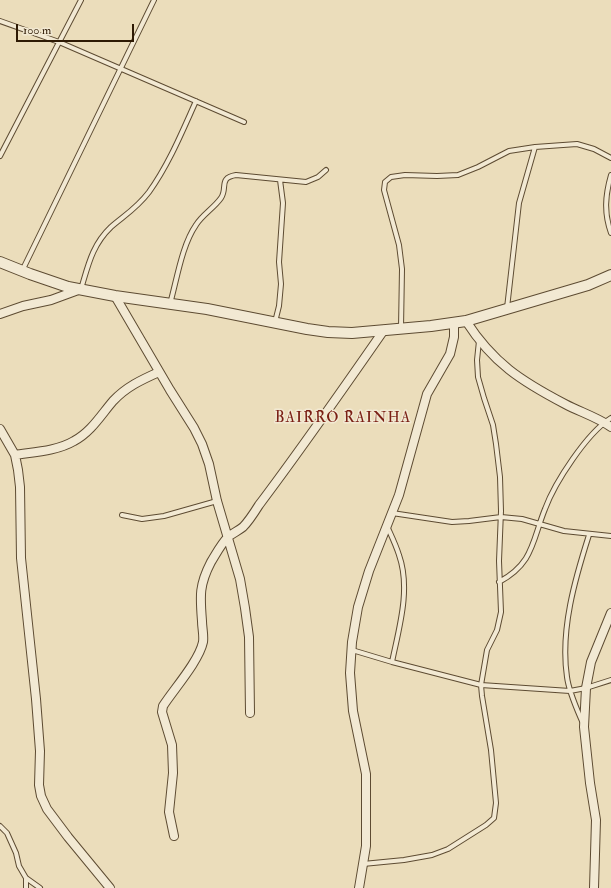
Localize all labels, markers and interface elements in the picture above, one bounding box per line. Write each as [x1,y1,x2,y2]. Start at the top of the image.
scale bar [18,16,136,42]
text: 100 m [23,23,51,38]
district label: BAIRRO RAINHA [275,410,411,428]

